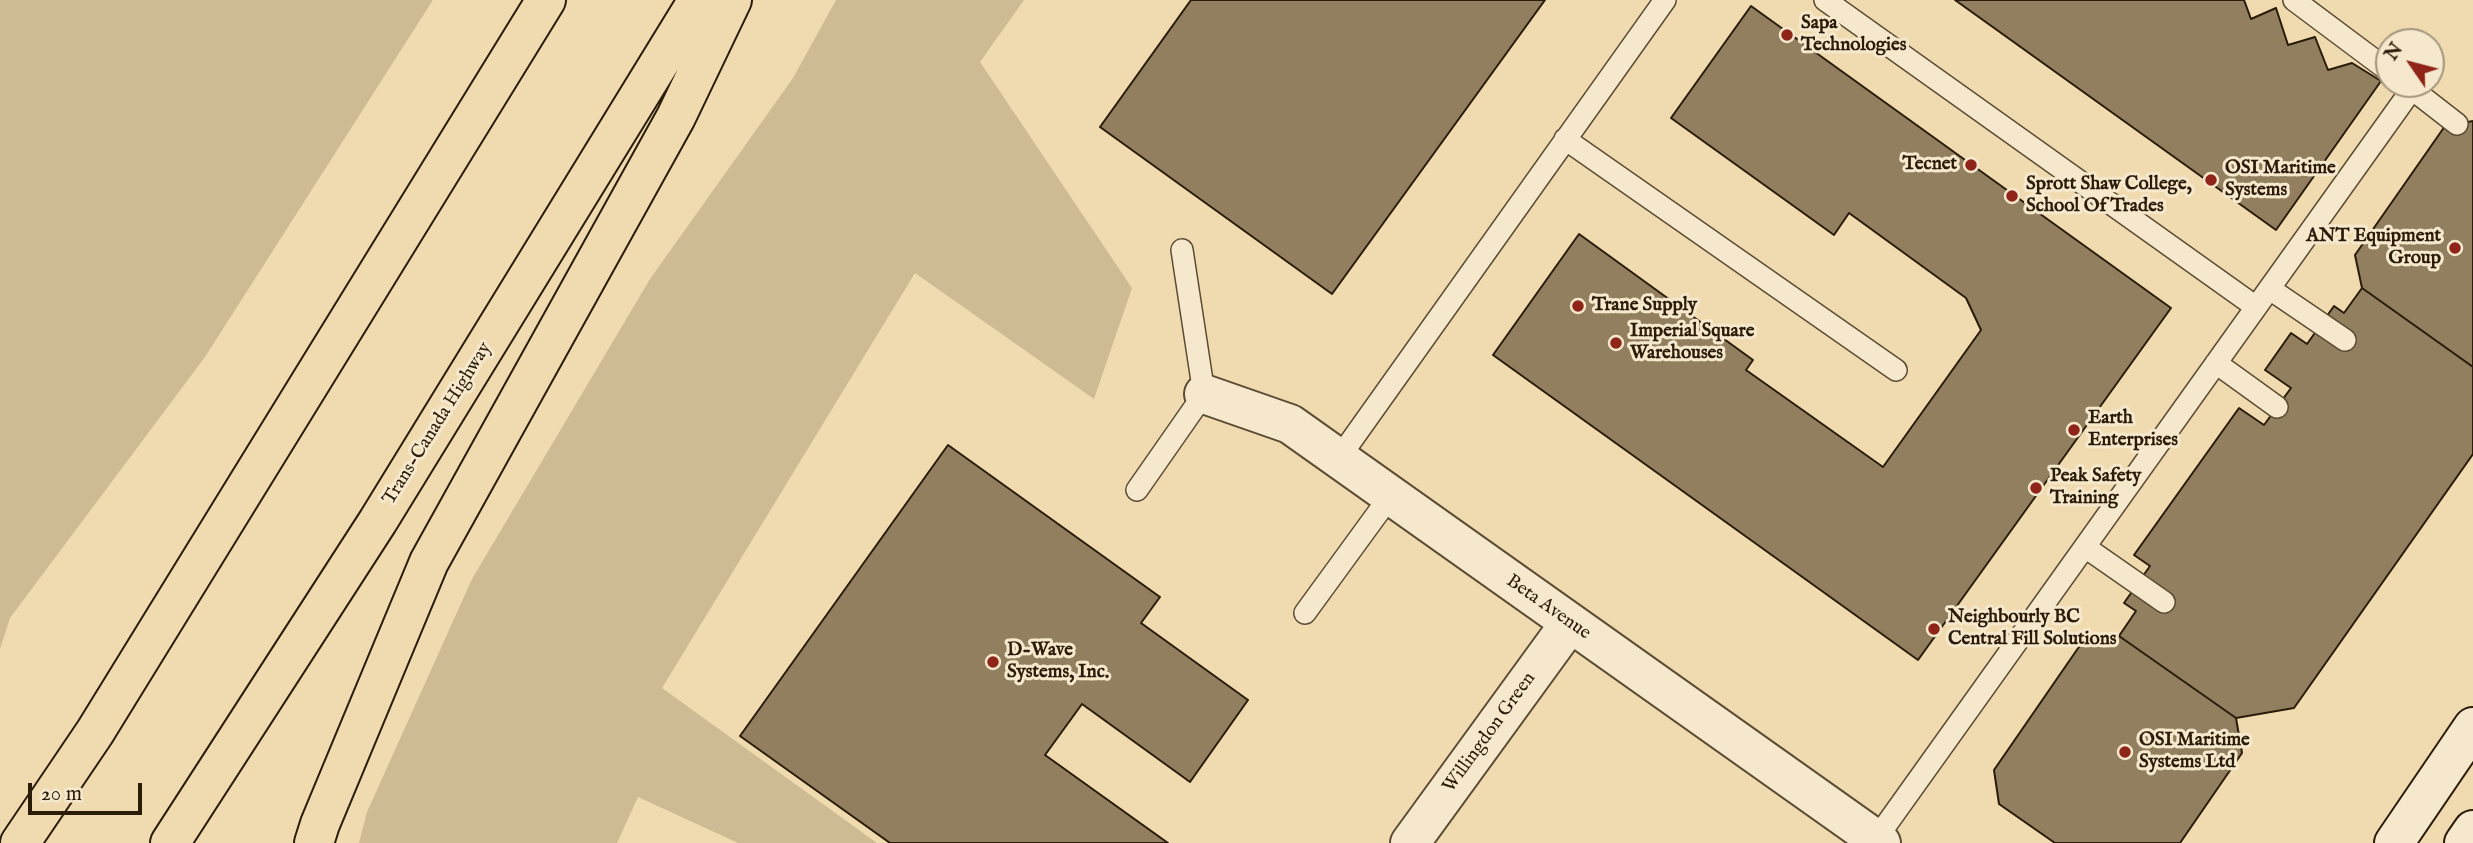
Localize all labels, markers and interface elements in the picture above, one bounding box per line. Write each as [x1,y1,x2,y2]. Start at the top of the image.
place label: Sapa Technologies [1801,13,1907,57]
marker: Sapa Technologies [1779,27,1795,43]
north arrow [2375,28,2445,98]
text: N [2380,38,2409,66]
place label: Tecnet [1903,154,1957,176]
marker: Tecnet [1963,157,1979,173]
place label: OSI Maritime Systems [2225,158,2336,202]
marker: OSI Maritime Systems [2203,172,2219,188]
place label: Sprott Shaw College, School Of Trades [2026,174,2192,218]
marker: Sprott Shaw College, School Of Trades [2004,188,2020,204]
place label: ANT Equipment Group [2306,226,2441,270]
marker: ANT Equipment Group [2447,240,2463,256]
place label: Trane Supply [1592,295,1697,317]
marker: Trane Supply [1570,298,1586,314]
place label: Imperial Square Warehouses [1630,321,1754,365]
marker: Imperial Square Warehouses [1608,335,1624,351]
street label: Trans-Canada Highway [379,339,497,509]
place label: Earth Enterprises [2088,408,2178,452]
marker: Earth Enterprises [2066,422,2082,438]
place label: Peak Safety Training [2050,466,2141,510]
marker: Peak Safety Training [2028,480,2044,496]
street label: Beta Avenue [1501,570,1595,646]
place label: Neighbourly BC Central Fill Solutions [1948,607,2116,651]
marker: Neighbourly BC Central Fill Solutions [1926,621,1942,637]
place label: D-Wave Systems, Inc. [1007,640,1109,684]
marker: D-Wave Systems, Inc. [985,654,1001,670]
street label: Willingdon Green [1439,668,1541,798]
place label: OSI Maritime Systems Ltd [2139,730,2250,774]
marker: OSI Maritime Systems Ltd [2117,744,2133,760]
scale bar [32,770,145,814]
text: 20 m [41,781,82,808]

